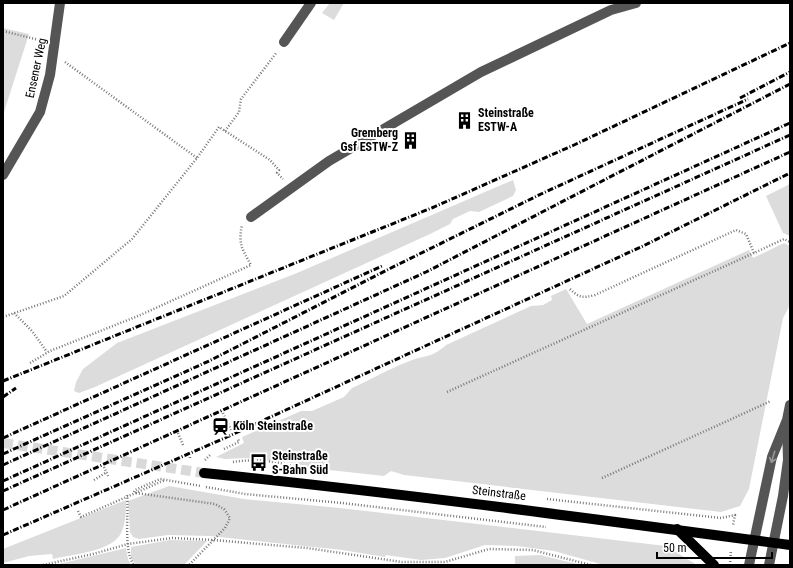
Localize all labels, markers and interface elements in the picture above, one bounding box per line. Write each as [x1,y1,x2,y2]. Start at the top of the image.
street label: Ensener Weg [23,37,49,99]
place label: Steinstraße ESTW-A [478,106,534,134]
building icon: Steinstraße ESTW-A [455,110,475,130]
place label: Gremberg Gsf ESTW-Z [341,126,398,154]
building icon: Gremberg Gsf ESTW-Z [401,130,421,150]
station icon: Köln Steinstraße [210,416,230,436]
place label: Köln Steinstraße [233,419,313,433]
place label: Steinstraße S-Bahn Süd [272,449,328,477]
one-way arrow [769,450,776,463]
bus stop icon: Steinstraße S-Bahn Süd [249,453,269,473]
street label: Steinstraße [471,483,527,503]
scale bar [657,534,772,560]
text: 50 m [663,541,687,555]

